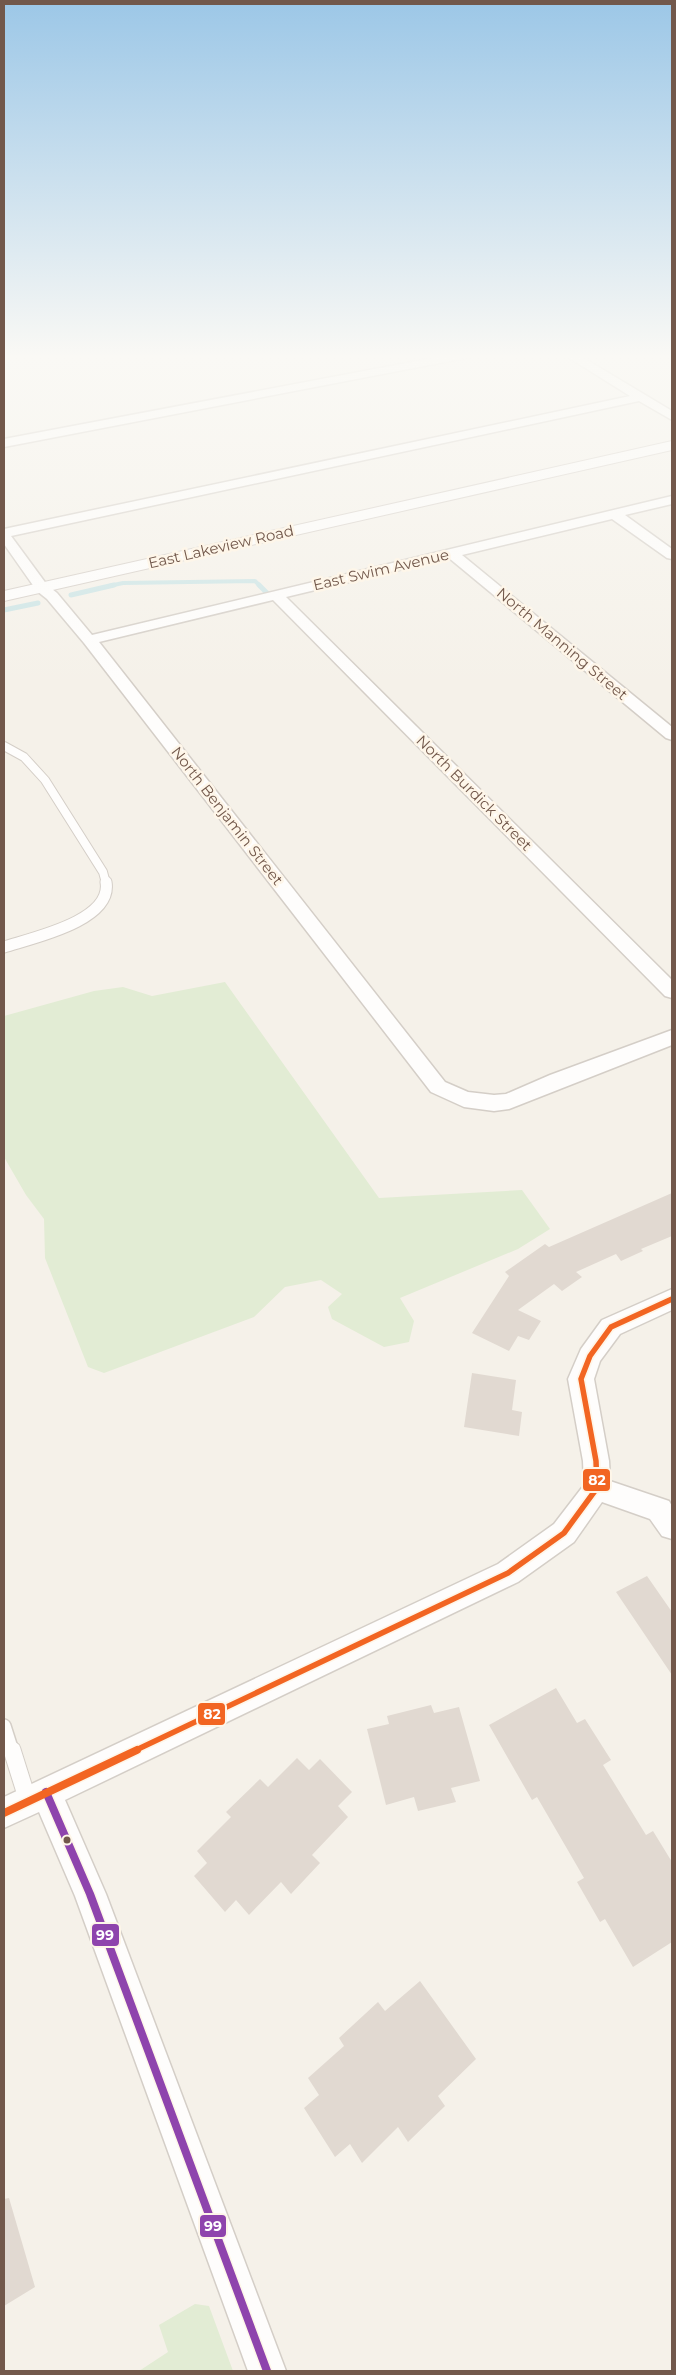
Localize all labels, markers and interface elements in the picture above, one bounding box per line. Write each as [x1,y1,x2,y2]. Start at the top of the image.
street label: East Lakeview Road [146,521,296,573]
street label: East Swim Avenue [311,545,451,594]
street label: North Manning Street [493,583,632,704]
street label: North Burdick Street [412,731,536,855]
street label: North Benjamin Street [167,743,287,889]
line badge: 82 [582,1468,611,1492]
text: 82 [588,1471,606,1489]
line badge: 82 [197,1702,226,1726]
text: 82 [203,1705,221,1723]
unlabelled marker [62,1835,72,1845]
line badge: 99 [91,1923,120,1947]
text: 99 [96,1926,114,1944]
line badge: 99 [199,2214,227,2238]
text: 99 [204,2217,222,2235]

